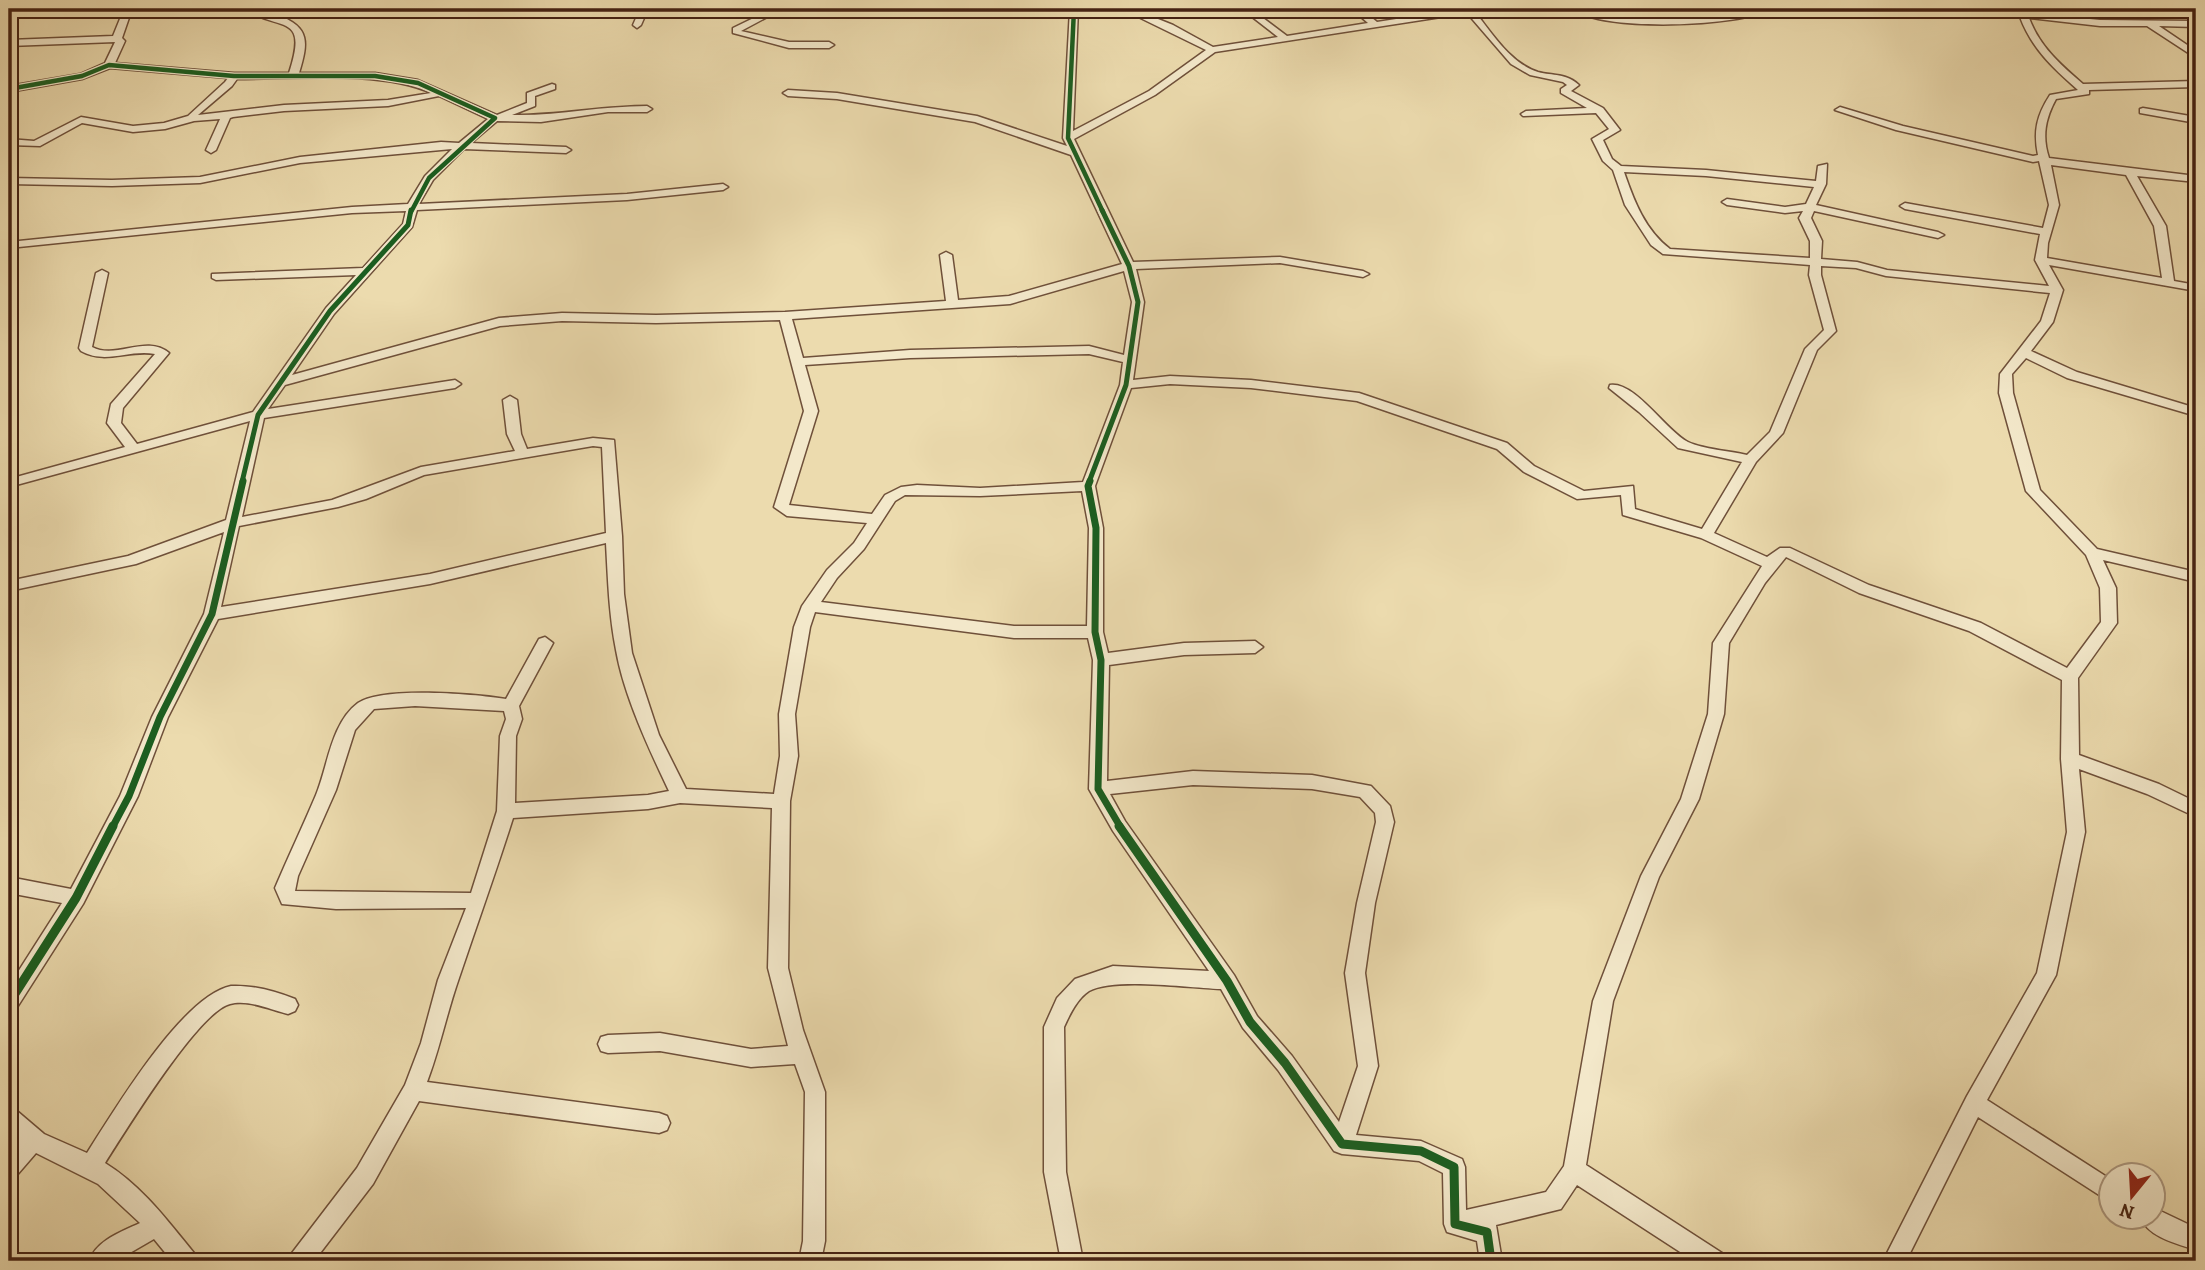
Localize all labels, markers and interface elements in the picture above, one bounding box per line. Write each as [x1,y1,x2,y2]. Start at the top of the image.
north arrow [2096,1162,2166,1232]
text: N [2116,1197,2138,1226]

